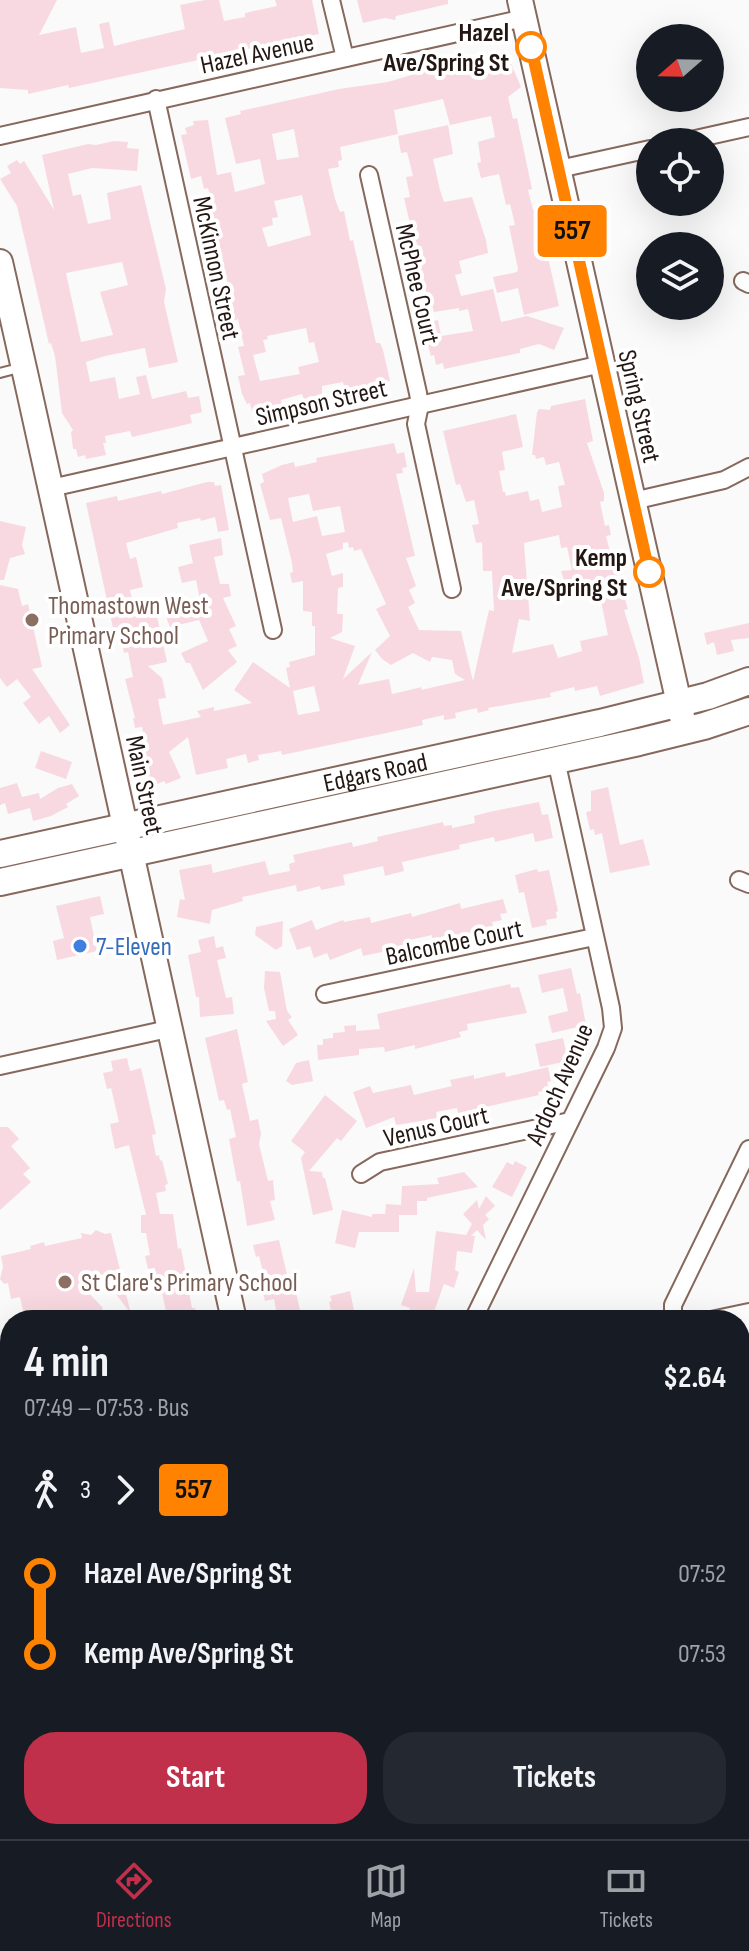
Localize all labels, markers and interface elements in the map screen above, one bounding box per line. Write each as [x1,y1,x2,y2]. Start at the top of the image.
place label: Hazel Ave/Spring St [383,18,509,79]
north arrow [636,24,724,112]
map controls [636,24,724,320]
street label: Hazel Avenue [198,27,317,82]
marker: Hazel Ave/Spring St [516,32,546,62]
button: locate [636,128,724,216]
street label: McKinnon Street [185,194,246,343]
line badge: 557 [526,205,618,257]
text: 557 [554,214,590,247]
street label: McPhee Court [388,221,445,348]
button: layers [636,232,724,320]
street label: Spring Street [611,347,667,466]
street label: Simpson Street [253,373,390,434]
place label: Kemp Ave/Spring St [501,543,627,604]
marker: Kemp Ave/Spring St [634,557,664,587]
place label: Thomastown West Primary School [48,591,209,652]
marker: Thomastown West Primary School [23,611,41,629]
street label: Main Street [118,733,169,838]
street label: Edgars Road [321,747,430,800]
street label: Balcombe Court [383,914,526,973]
place label: 7-Eleven [96,932,172,963]
marker: 7-Eleven [71,937,89,955]
street label: Ardoch Avenue [519,1019,601,1151]
street label: Venus Court [381,1100,492,1155]
place label: St Clare's Primary School [81,1268,298,1299]
marker: St Clare's Primary School [56,1273,74,1291]
text: 4 min [24,1336,109,1389]
text: $2.64 [663,1360,726,1396]
text: 07:49 – 07:53 · Bus [24,1393,189,1424]
icon: walk [24,1468,68,1512]
icon: forward [103,1468,147,1512]
text: 557 [175,1473,212,1506]
text: 3 [80,1475,91,1506]
text: Hazel Ave/Spring St [84,1556,292,1592]
text: 07:52 [678,1559,726,1590]
text: Kemp Ave/Spring St [84,1636,293,1672]
text: 07:53 [678,1639,726,1670]
button: Start [24,1732,367,1824]
button: Tickets [383,1732,726,1824]
tab: Directions [96,1859,172,1934]
tab: Map [364,1859,408,1934]
tab: Tickets [600,1859,653,1934]

